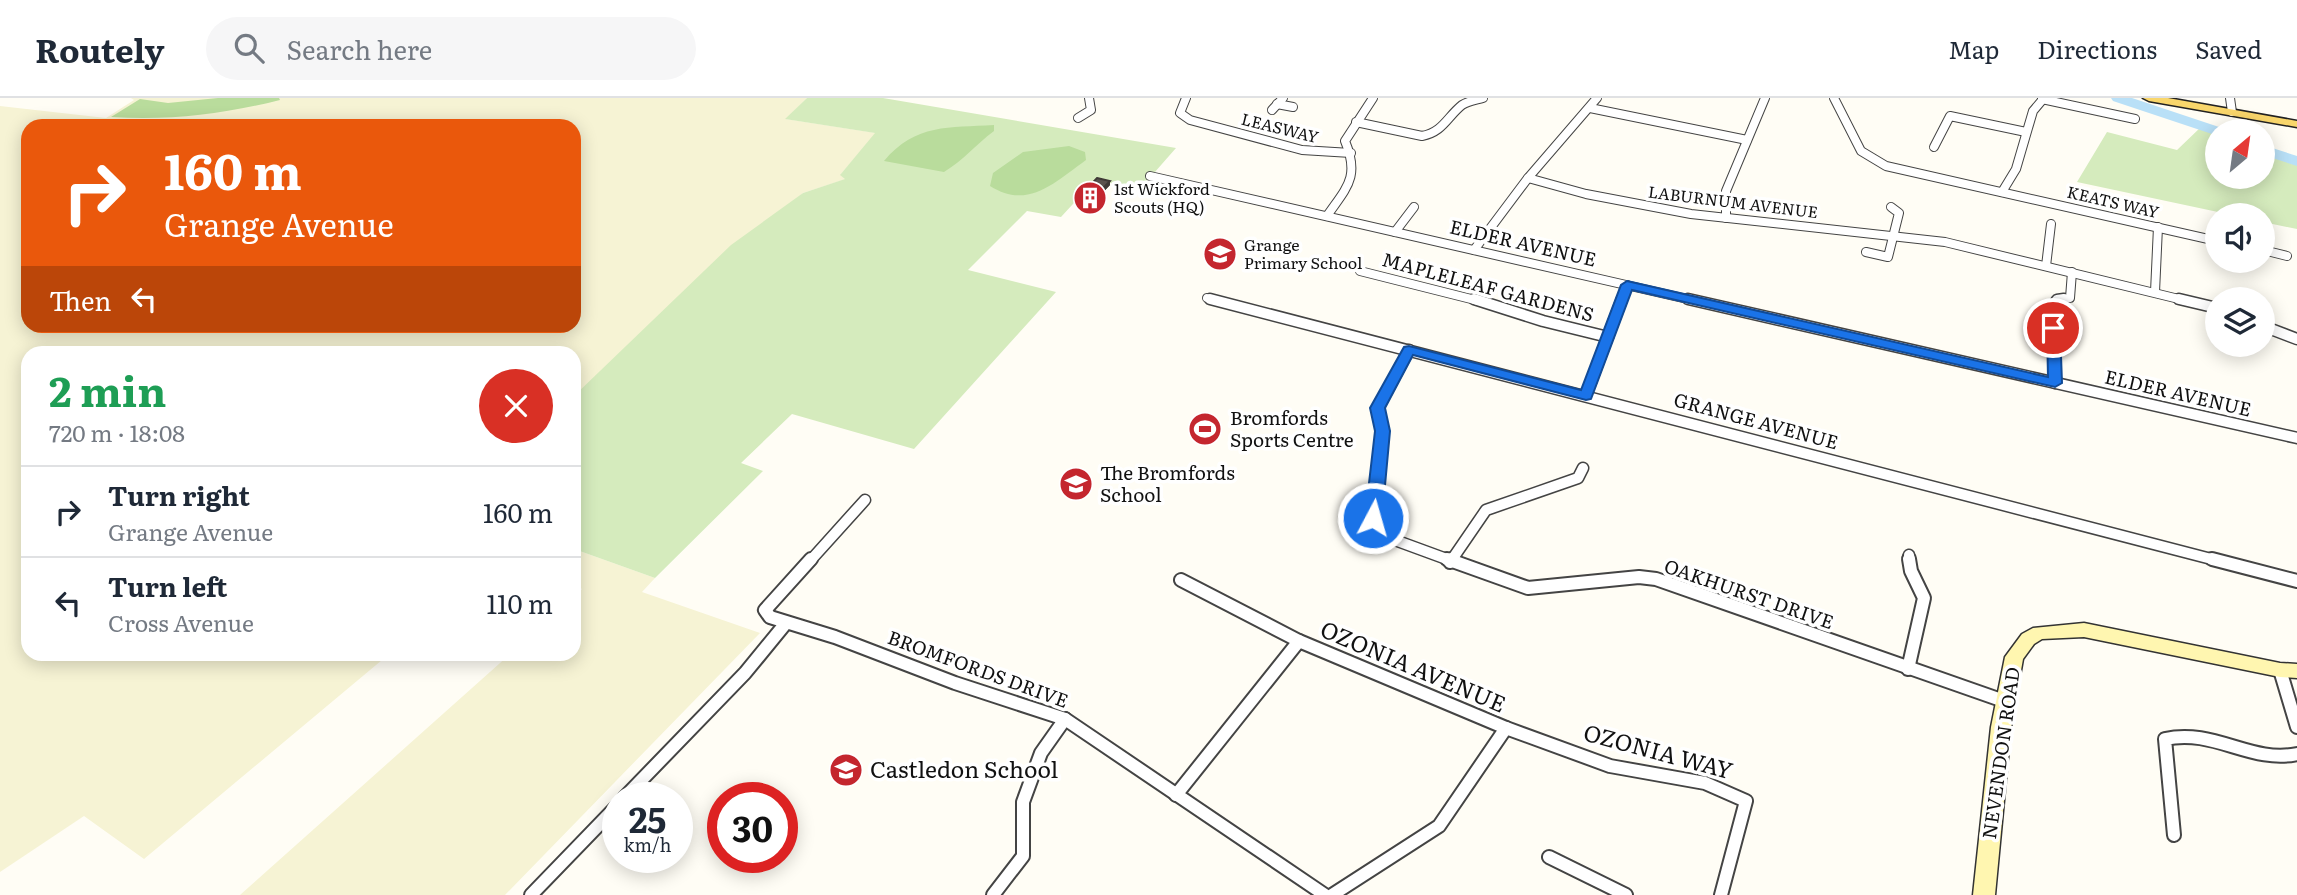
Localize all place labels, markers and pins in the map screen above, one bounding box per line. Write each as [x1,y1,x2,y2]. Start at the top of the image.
place label: 1st Wickford Scouts (HQ) [1114,176,1210,218]
building icon: 1st Wickford Scouts (HQ) [1071,179,1109,217]
place label: Grange Primary School [1244,232,1362,274]
school or university icon: Grange Primary School [1201,235,1239,273]
pin [2023,298,2083,358]
place label: Bromfords Sports Centre [1230,403,1354,453]
sports icon: Bromfords Sports Centre [1186,410,1224,448]
place label: The Bromfords School [1100,458,1235,508]
school or university icon: The Bromfords School [1057,465,1095,503]
school or university icon: Castledon School [827,751,865,789]
place label: Castledon School [870,751,1059,785]

